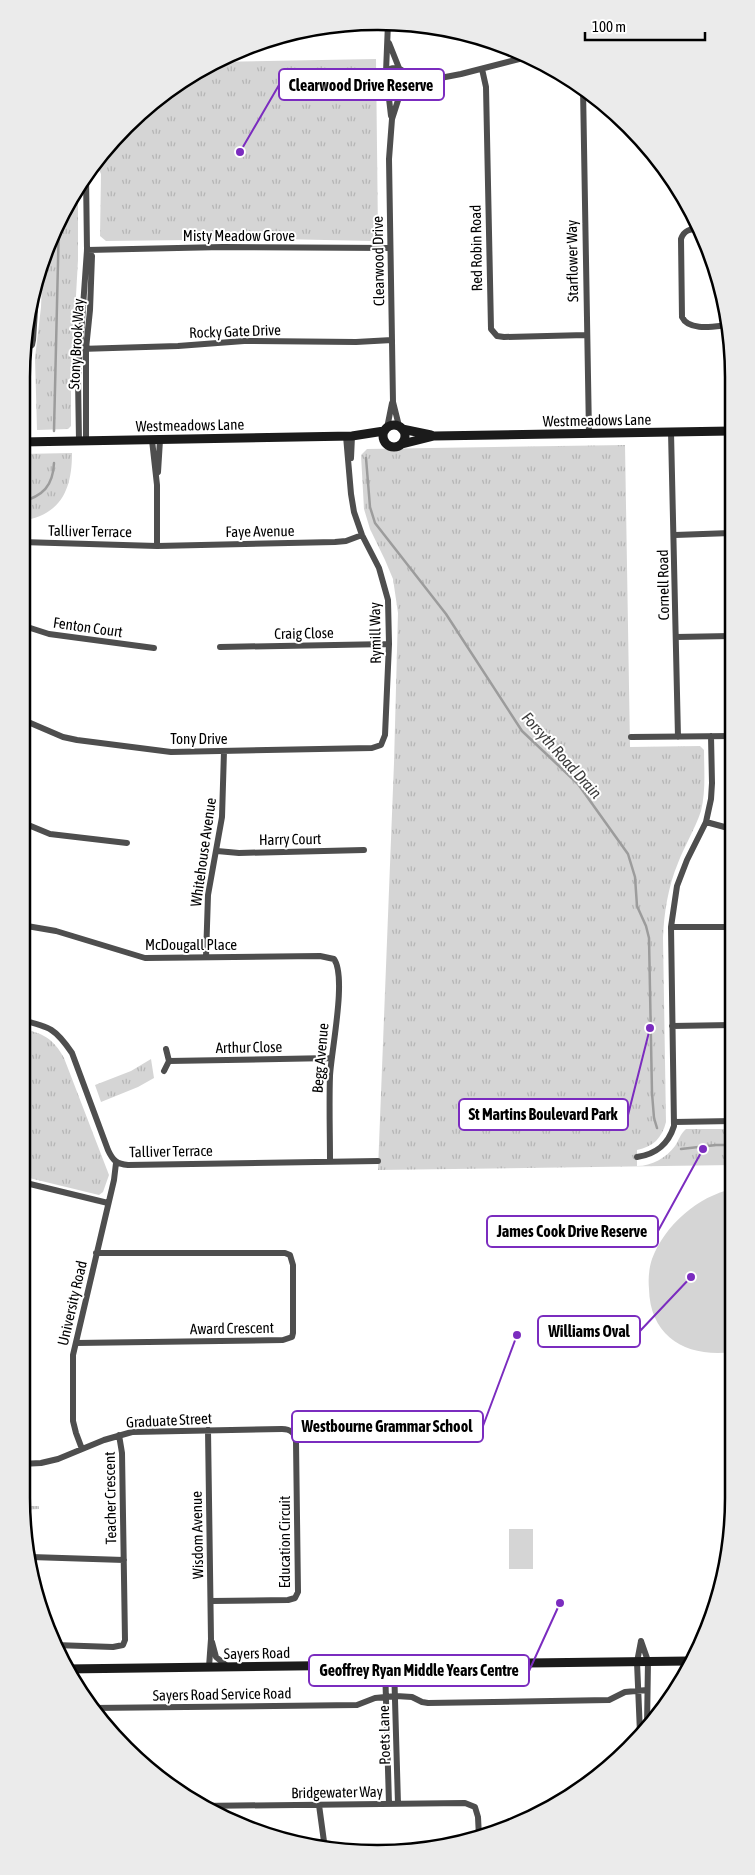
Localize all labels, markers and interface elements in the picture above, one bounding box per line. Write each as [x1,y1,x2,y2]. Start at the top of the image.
scale bar [585,10,705,42]
text: 100 m [592,18,626,35]
callout: Clearwood Drive Reserve [279,69,444,100]
text: Clearwood Drive Reserve [289,76,433,94]
street label: Red Robin Road [467,205,485,291]
street label: Clearwood Drive [369,216,387,306]
street label: Starflower Way [563,220,581,302]
street label: Misty Meadow Grove [183,227,295,244]
street label: Stony Brook Way [65,298,87,390]
street label: Rocky Gate Drive [189,321,281,341]
street label: Westmeadows Lane [543,411,652,429]
street label: Westmeadows Lane [136,416,245,434]
street label: Talliver Terrace [48,522,132,540]
street label: Faye Avenue [225,522,295,540]
street label: Cornell Road [654,549,672,621]
street label: Rymill Way [366,602,384,664]
street label: Fenton Court [52,614,124,640]
street label: Craig Close [274,624,334,642]
water label: Forsyth Road Drain [518,708,606,803]
street label: Tony Drive [170,730,228,747]
street label: Whitehouse Avenue [187,796,219,908]
street label: Harry Court [259,830,321,848]
street label: McDougall Place [145,936,237,953]
street label: Begg Avenue [308,1022,332,1094]
street label: Arthur Close [216,1038,283,1056]
callout: St Martins Boulevard Park [459,1099,628,1130]
text: St Martins Boulevard Park [468,1105,619,1123]
street label: Talliver Terrace [129,1142,213,1160]
callout: James Cook Drive Reserve [487,1216,658,1247]
text: James Cook Drive Reserve [496,1222,647,1240]
street label: University Road [54,1259,90,1347]
callout: Williams Oval [538,1316,640,1347]
street label: Award Crescent [190,1319,274,1337]
text: Williams Oval [547,1322,631,1340]
street label: Graduate Street [125,1409,213,1431]
callout: Westbourne Grammar School [292,1411,483,1442]
text: Westbourne Grammar School [301,1417,473,1435]
street label: Teacher Crescent [101,1451,119,1545]
street label: Wisdom Avenue [188,1491,206,1579]
street label: Education Circuit [276,1496,293,1588]
street label: Sayers Road [224,1644,290,1662]
callout: Geoffrey Ryan Middle Years Centre [309,1655,529,1686]
text: Geoffrey Ryan Middle Years Centre [319,1661,519,1679]
street label: Sayers Road Service Road [152,1684,292,1704]
street label: Poets Lane [375,1705,393,1765]
street label: Bridgewater Way [291,1783,383,1801]

